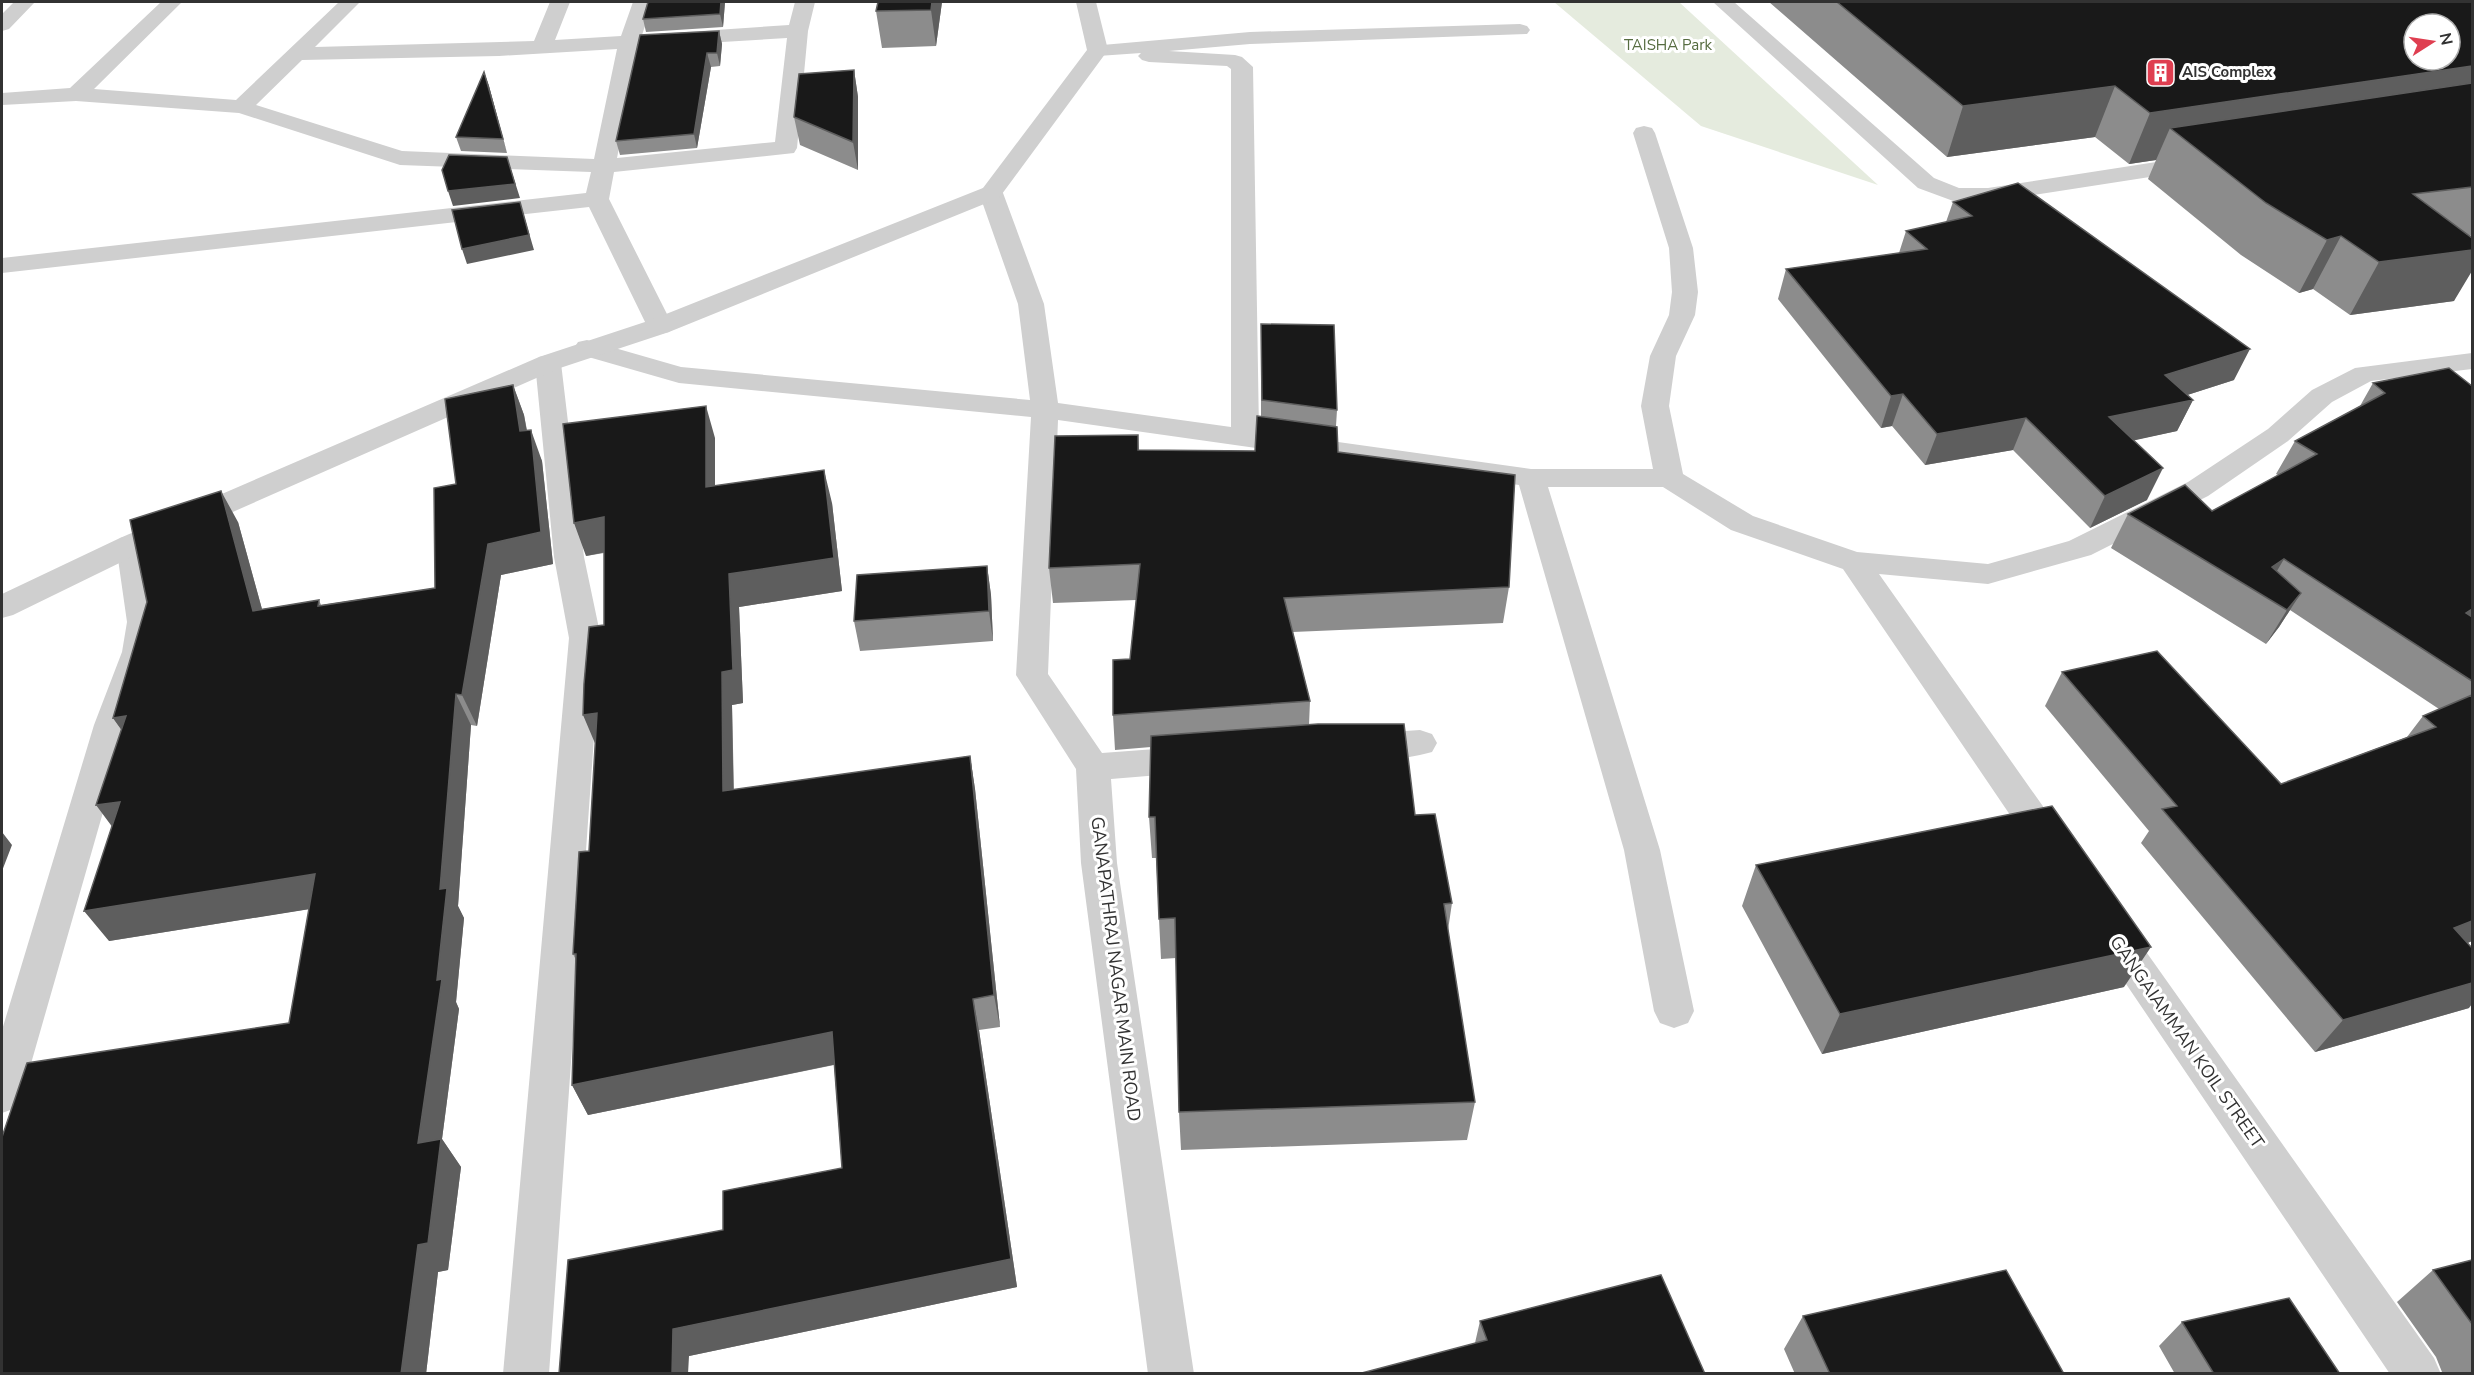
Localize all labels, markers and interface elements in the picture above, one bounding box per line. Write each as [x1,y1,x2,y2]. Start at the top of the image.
north arrow [2402,12,2462,72]
text: N [2434,31,2458,47]
park label: TAISHA Park [1624,35,1713,55]
building icon: AIS Complex [2145,56,2177,88]
place label: AIS Complex [2182,62,2273,82]
street label: GANAPATHRAJ NAGAR MAIN ROAD [1085,815,1147,1123]
street label: GANGAIAMMAN KOIL STREET [2104,931,2270,1153]

